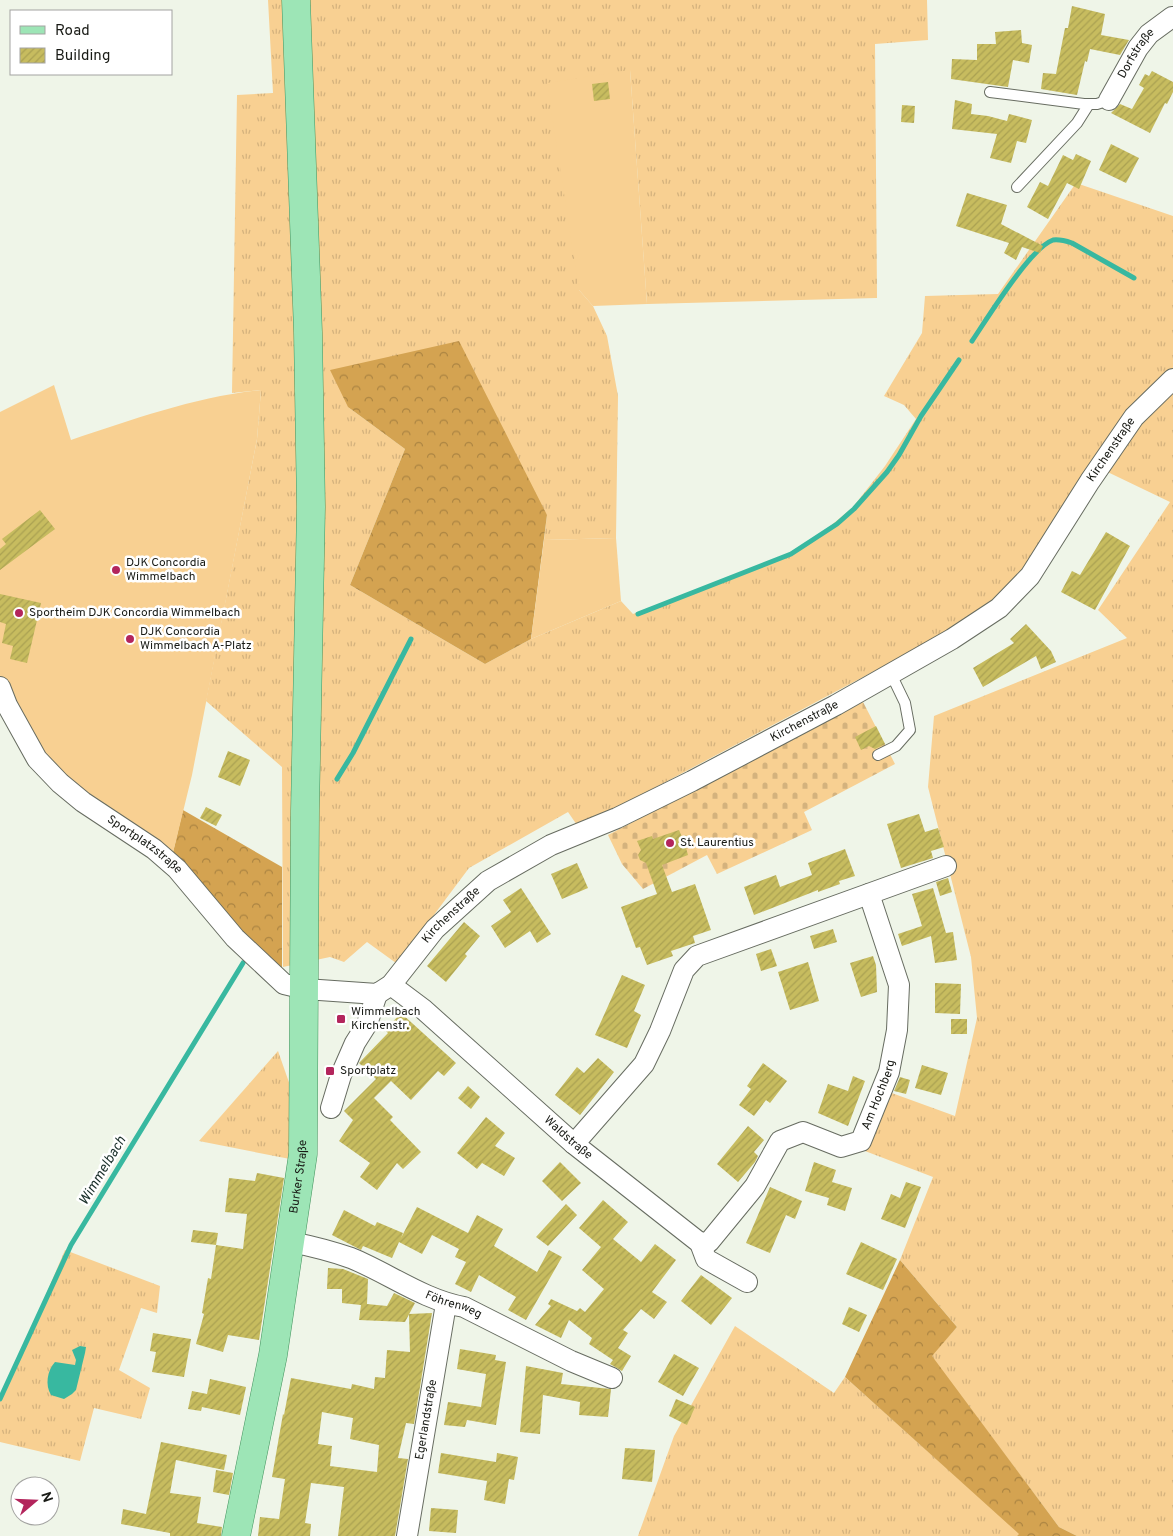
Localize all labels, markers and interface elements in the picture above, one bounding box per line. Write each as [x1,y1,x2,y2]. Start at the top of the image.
legend [10,10,172,75]
text: Road [55,22,90,41]
street label: Dorfstraße [1115,25,1158,81]
text: Building [55,47,110,66]
street label: Kirchenstraße [1084,414,1139,485]
place label: DJK Concordia Wimmelbach [126,555,206,585]
marker: DJK Concordia Wimmelbach [110,564,122,576]
place label: Sportheim DJK Concordia Wimmelbach [29,605,240,621]
marker: Sportheim DJK Concordia Wimmelbach [13,607,25,619]
place label: DJK Concordia Wimmelbach A-Platz [140,624,252,654]
marker: DJK Concordia Wimmelbach A-Platz [124,633,136,645]
street label: Kirchenstraße [768,697,841,746]
street label: Sportplatzstraße [104,812,186,877]
place label: St. Laurentius [680,835,754,851]
marker: St. Laurentius [664,837,676,849]
street label: Kirchenstraße [419,884,484,947]
place label: Wimmelbach Kirchenstr. [351,1004,421,1034]
marker: Wimmelbach Kirchenstr. [335,1013,347,1025]
street label: Am Hochberg [858,1059,899,1132]
place label: Sportplatz [340,1063,396,1079]
marker: Sportplatz [324,1065,336,1077]
street label: Waldstraße [540,1113,596,1163]
water label: Wimmelbach [76,1133,130,1209]
street label: Burker Straße [286,1140,311,1215]
street label: Föhrenweg [422,1287,485,1323]
street label: Egerlandstraße [412,1378,441,1461]
north arrow [10,1476,60,1526]
text: N [36,1490,56,1505]

